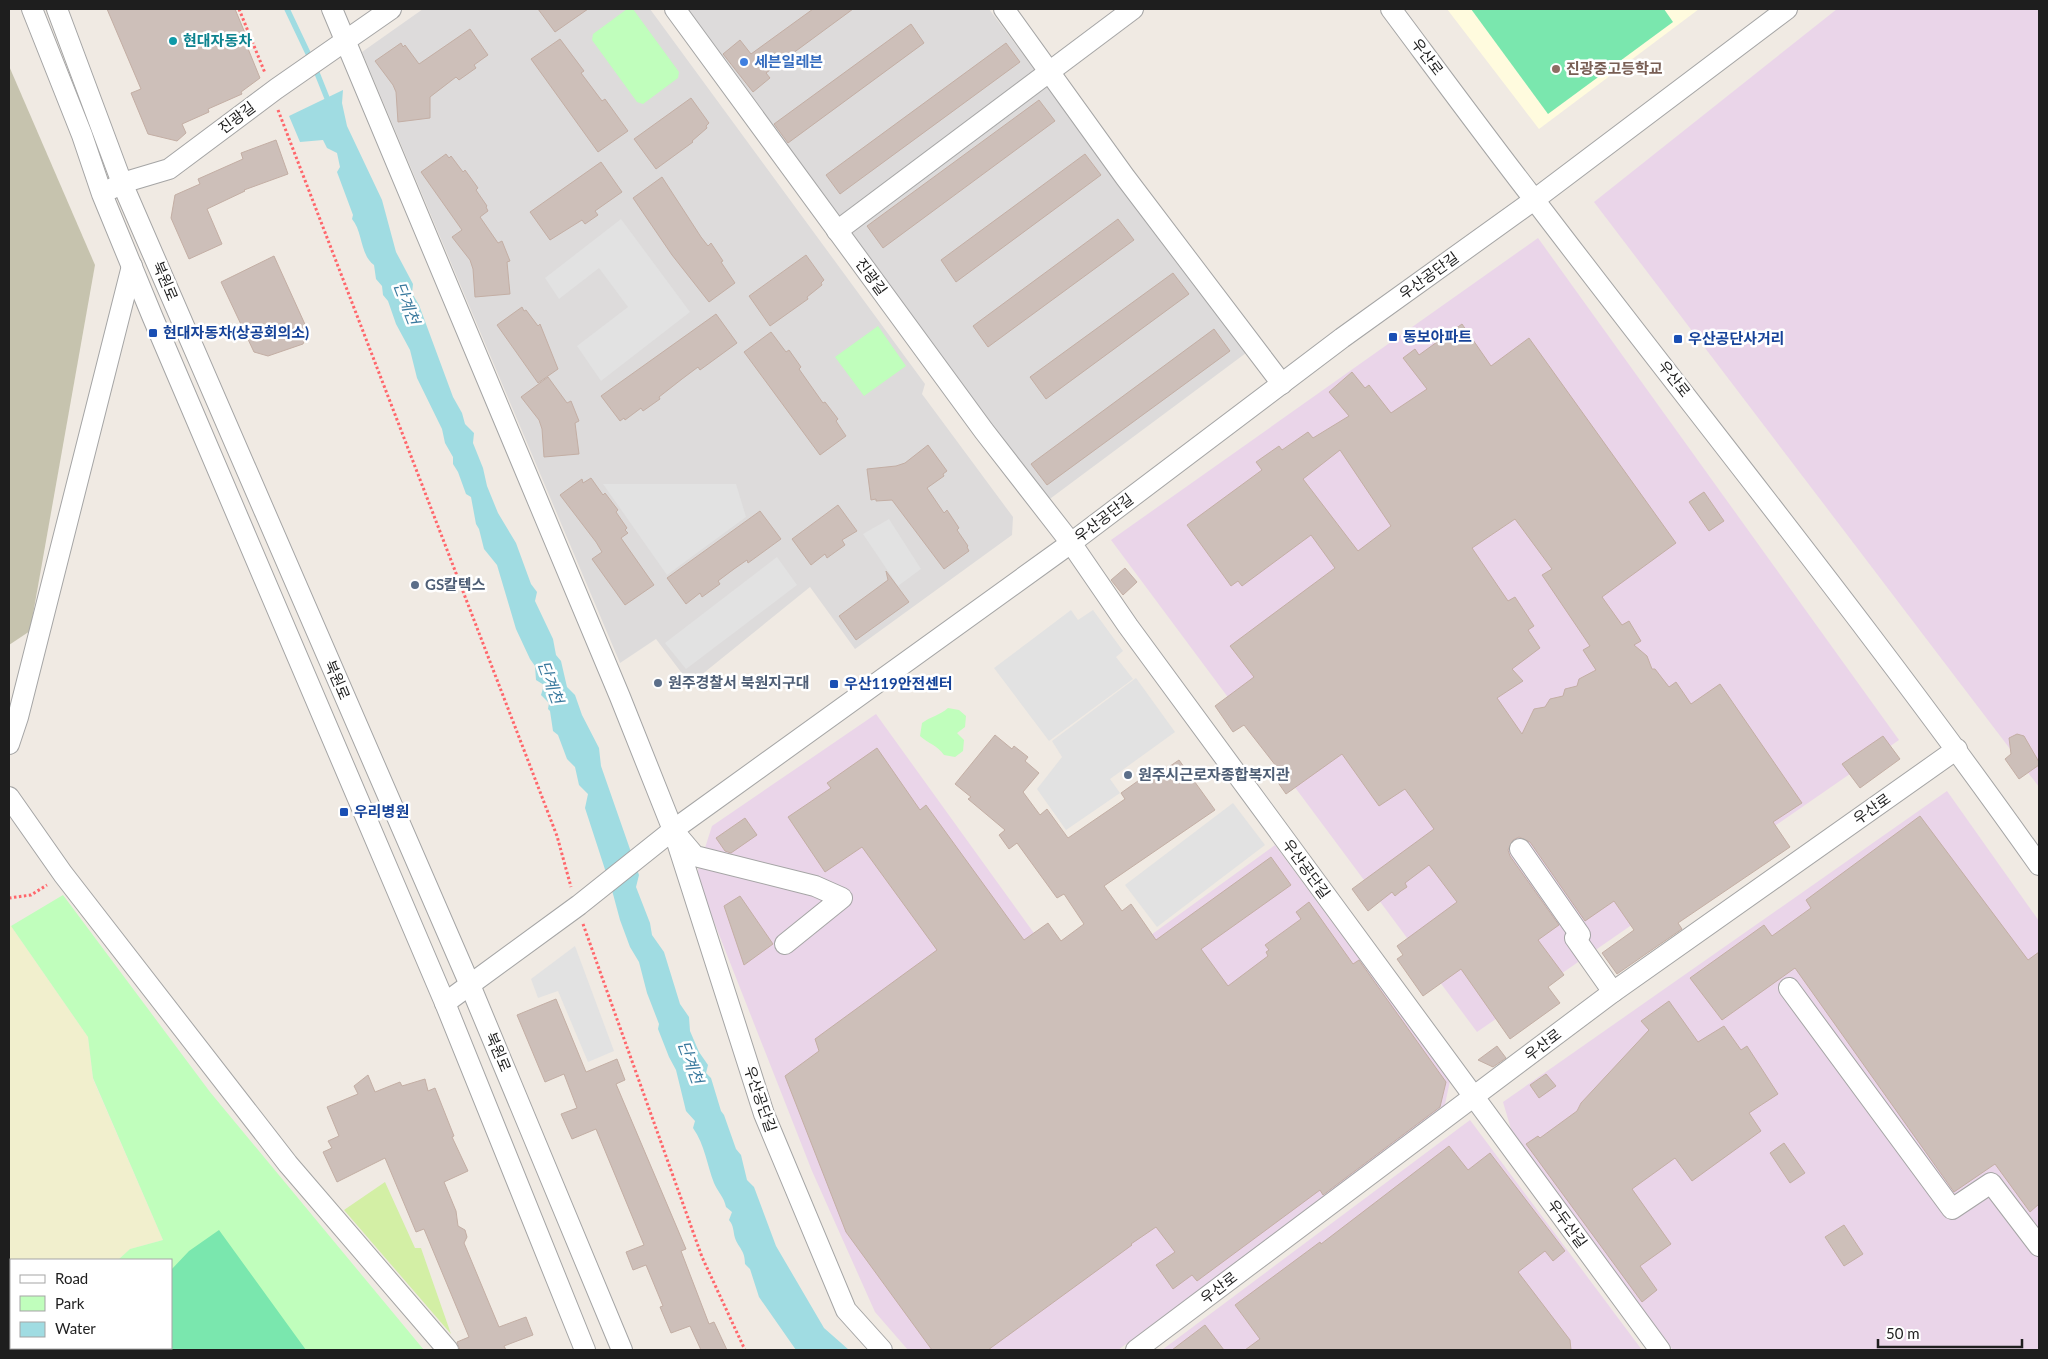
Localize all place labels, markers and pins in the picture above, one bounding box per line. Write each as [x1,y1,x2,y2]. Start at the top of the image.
place label: 현대자동차 [183,31,252,49]
marker: 현대자동차 [167,35,179,47]
place label: 세븐일레븐 [754,52,823,70]
marker: 세븐일레븐 [738,56,750,68]
place label: 진광중고등학교 [1566,59,1663,77]
marker: 진광중고등학교 [1550,63,1562,75]
place label: 현대자동차(상공회의소) [163,323,309,341]
marker: 현대자동차(상공회의소) [147,327,159,339]
place label: 동보아파트 [1403,327,1472,345]
place label: 우산공단사거리 [1688,329,1785,347]
marker: 동보아파트 [1387,331,1399,343]
marker: 우산공단사거리 [1672,333,1684,345]
place label: GS칼텍스 [425,575,486,593]
marker: GS칼텍스 [409,579,421,591]
place label: 원주경찰서 북원지구대 [668,673,810,691]
place label: 우산119안전센터 [844,674,953,692]
marker: 원주경찰서 북원지구대 [652,677,664,689]
marker: 우산119안전센터 [828,678,840,690]
place label: 원주시근로자종합복지관 [1138,765,1290,783]
marker: 원주시근로자종합복지관 [1122,769,1134,781]
place label: 우리병원 [354,802,409,820]
marker: 우리병원 [338,806,350,818]

